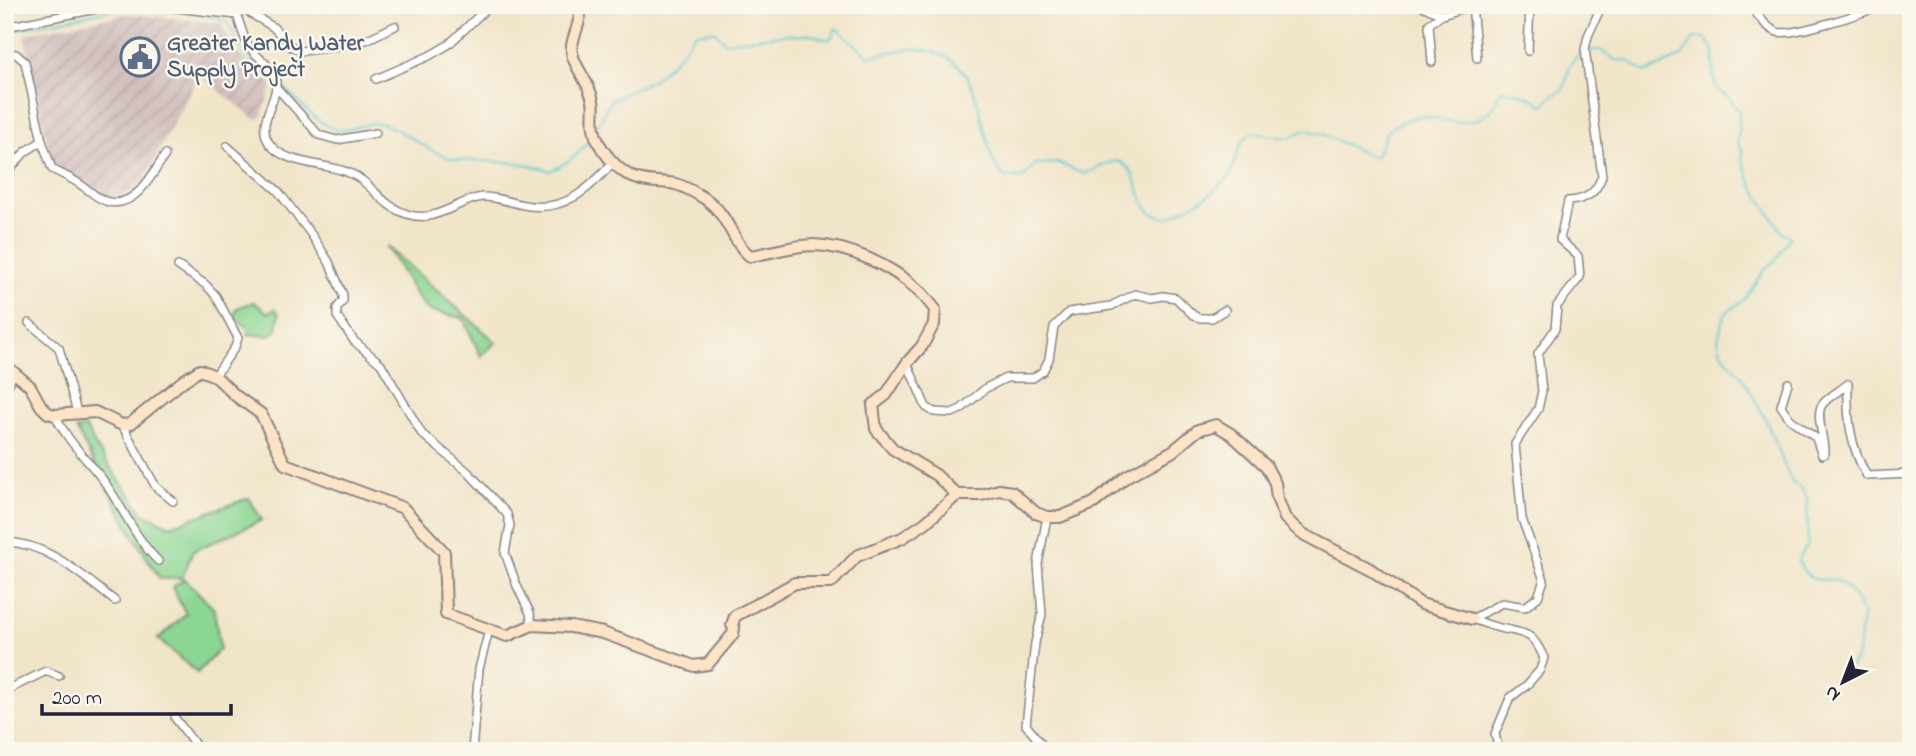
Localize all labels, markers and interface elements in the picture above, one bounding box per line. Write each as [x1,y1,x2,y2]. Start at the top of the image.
place label: Greater Kandy Water Supply Project [167,28,365,89]
public building icon: Greater Kandy Water Supply Project [119,36,161,78]
north arrow [1808,648,1878,718]
scale bar [42,672,231,716]
text: N [1819,678,1847,707]
text: 200 m [52,684,102,714]

